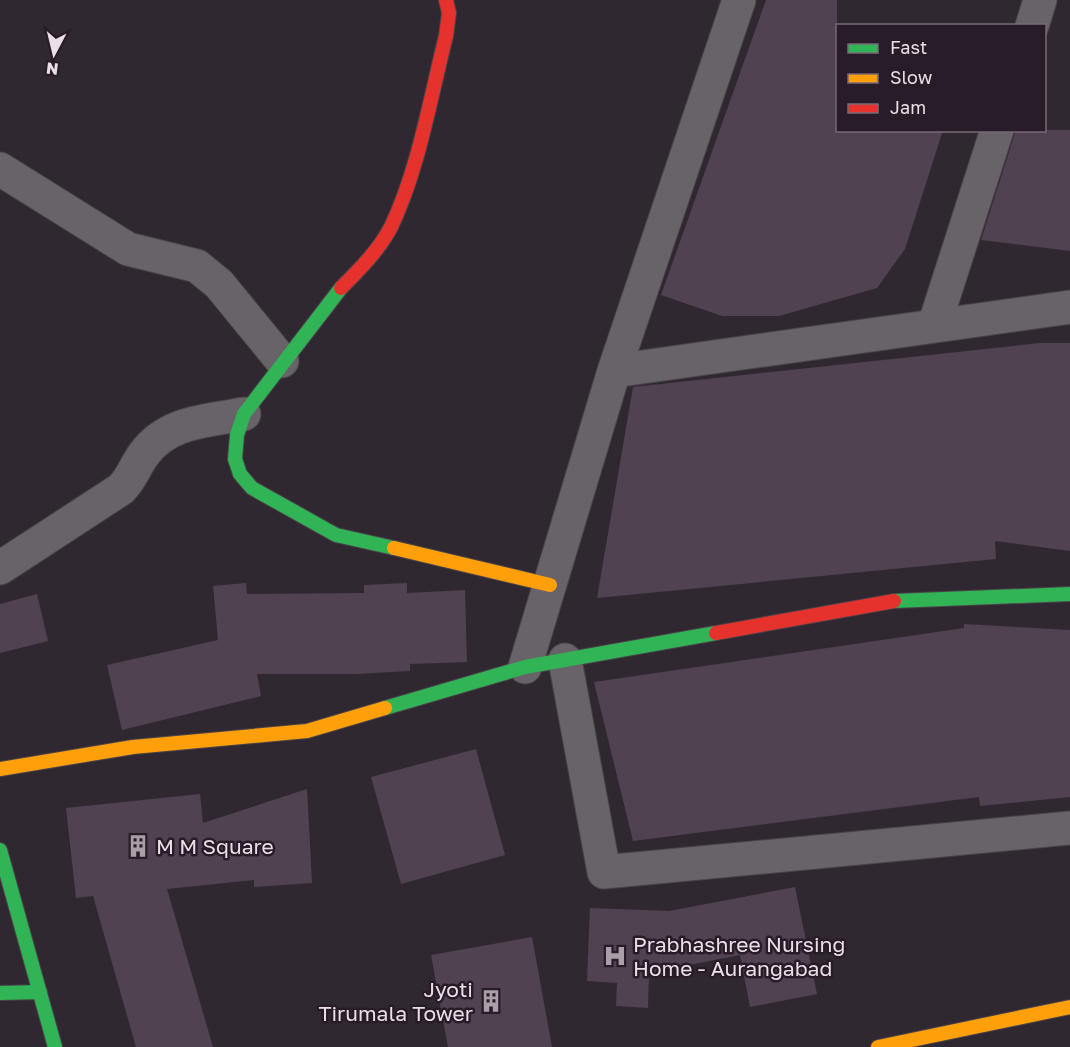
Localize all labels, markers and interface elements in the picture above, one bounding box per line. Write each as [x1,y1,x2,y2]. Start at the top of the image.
north arrow [24,24,84,84]
legend [836,24,1046,132]
text: Fast [890,36,927,58]
text: N [45,58,59,80]
text: Slow [890,66,933,88]
text: Jam [890,96,926,118]
building icon: M M Square [125,833,151,859]
place label: M M Square [156,833,274,859]
place label: Prabhashree Nursing Home - Aurangabad [633,931,845,981]
hospital icon: Prabhashree Nursing Home - Aurangabad [602,943,628,969]
place label: Jyoti Tirumala Tower [318,976,473,1026]
building icon: Jyoti Tirumala Tower [478,988,504,1014]

